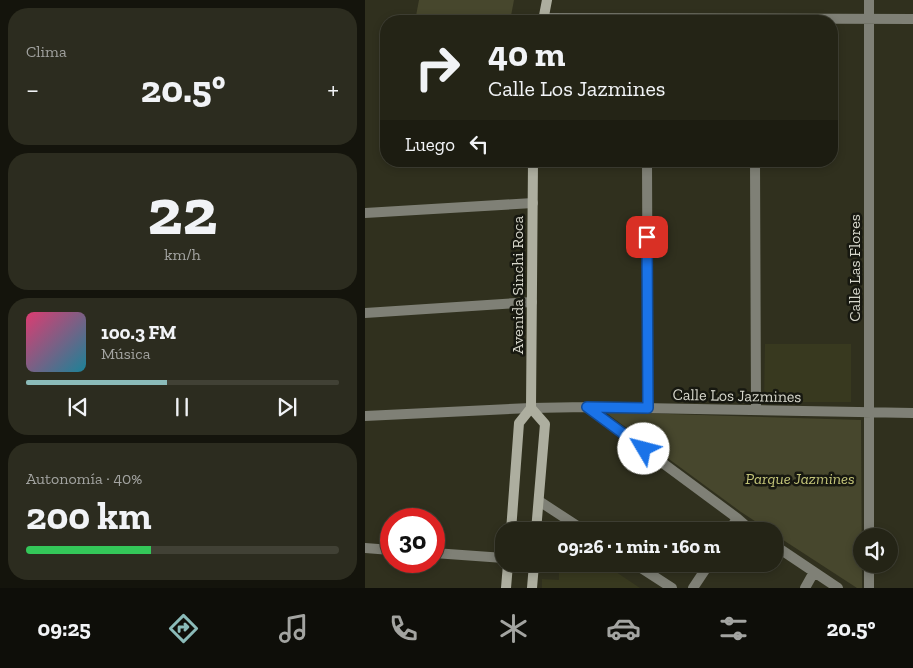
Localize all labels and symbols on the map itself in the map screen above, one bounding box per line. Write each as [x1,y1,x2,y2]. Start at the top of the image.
street label: Calle Las Flores [845,214,864,322]
street label: Avenida Sinchi Roca [508,215,527,354]
pin [626,216,668,258]
street label: Calle Los Jazmines [672,385,802,406]
position arrow [617,422,669,474]
park label: Parque Jazmines [745,469,855,488]
speed limit sign: 30 [380,508,445,573]

